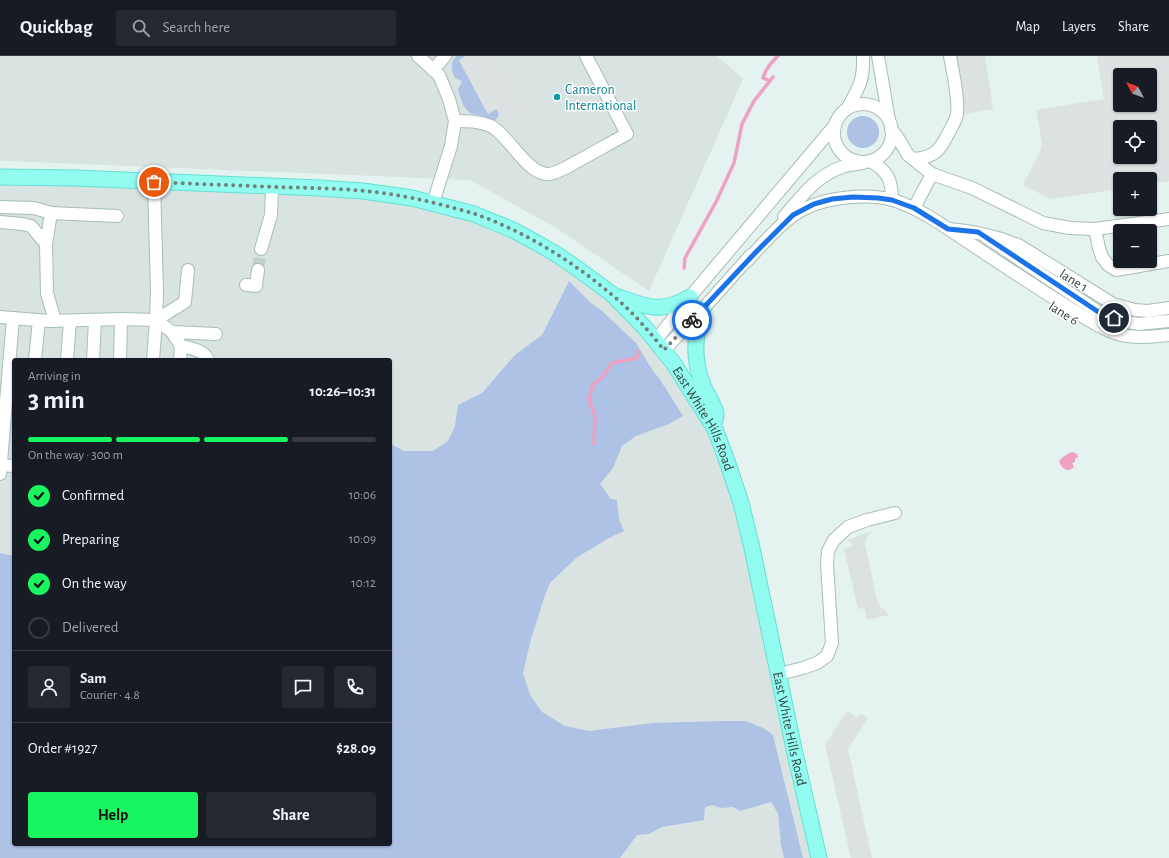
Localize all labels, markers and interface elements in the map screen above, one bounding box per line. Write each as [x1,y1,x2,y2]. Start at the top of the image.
search box [116,10,396,46]
icon: search [130,17,152,39]
text: Quickbag [20,18,92,37]
text: Search here [162,20,230,35]
text: Map [1015,20,1040,34]
text: Layers [1062,20,1096,34]
text: Share [1118,20,1149,34]
north arrow [1113,68,1157,112]
map controls [1113,68,1157,268]
place label: Cameron International [565,83,637,113]
marker: Cameron International [552,92,562,102]
button: locate [1113,120,1157,164]
pin [137,165,171,199]
icon: bag [143,171,165,193]
button: + [1113,172,1157,216]
button: − [1113,224,1157,268]
street label: lane 1 [1057,267,1090,295]
street label: lane 6 [1046,299,1081,328]
courier [672,300,712,340]
pin [1097,301,1131,335]
icon: home [1103,307,1125,329]
icon: bike [681,309,703,331]
street label: East White Hills Road [669,364,736,472]
text: Arriving in [28,370,81,383]
text: 10:26–10:31 [310,384,376,399]
text: 3 min [28,387,85,413]
text: On the way · 300 m [28,449,123,462]
icon: check [28,485,50,507]
text: Confirmed [62,488,124,503]
text: 10:06 [349,489,376,502]
icon: check [28,529,50,551]
text: Preparing [62,532,119,547]
text: 10:09 [349,533,376,546]
icon: check [28,573,50,595]
text: On the way [62,576,127,591]
text: 10:12 [351,577,376,590]
text: Delivered [62,620,119,635]
button: person [28,666,70,708]
button: chat [282,666,324,708]
button: phone [334,666,376,708]
text: Sam [80,671,106,686]
street label: East White Hills Road [770,671,808,787]
text: Courier · 4.8 [80,689,140,702]
text: Order #1927 [28,741,97,756]
text: $28.09 [336,741,376,756]
button: Help [28,792,198,838]
button: Share [206,792,376,838]

